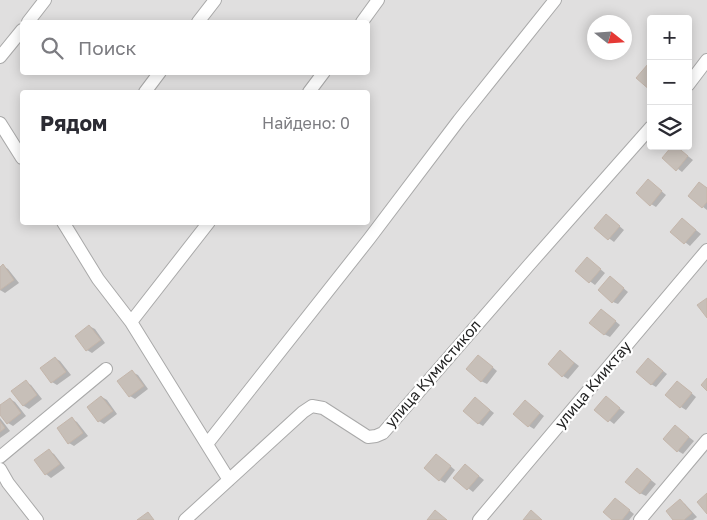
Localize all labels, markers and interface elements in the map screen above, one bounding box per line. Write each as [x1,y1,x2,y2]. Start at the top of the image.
north arrow [587,15,632,60]
map controls [647,15,692,150]
button: + [647,15,692,60]
search box [20,20,370,75]
icon: search [38,34,66,62]
text: Поиск [78,36,137,59]
button: − [647,60,692,105]
button: layers [647,105,692,150]
text: Рядом [40,110,107,136]
text: Найдено: 0 [262,113,350,133]
street label: улица Кумистикол [381,316,484,431]
street label: улица Кииктау [550,336,634,432]

